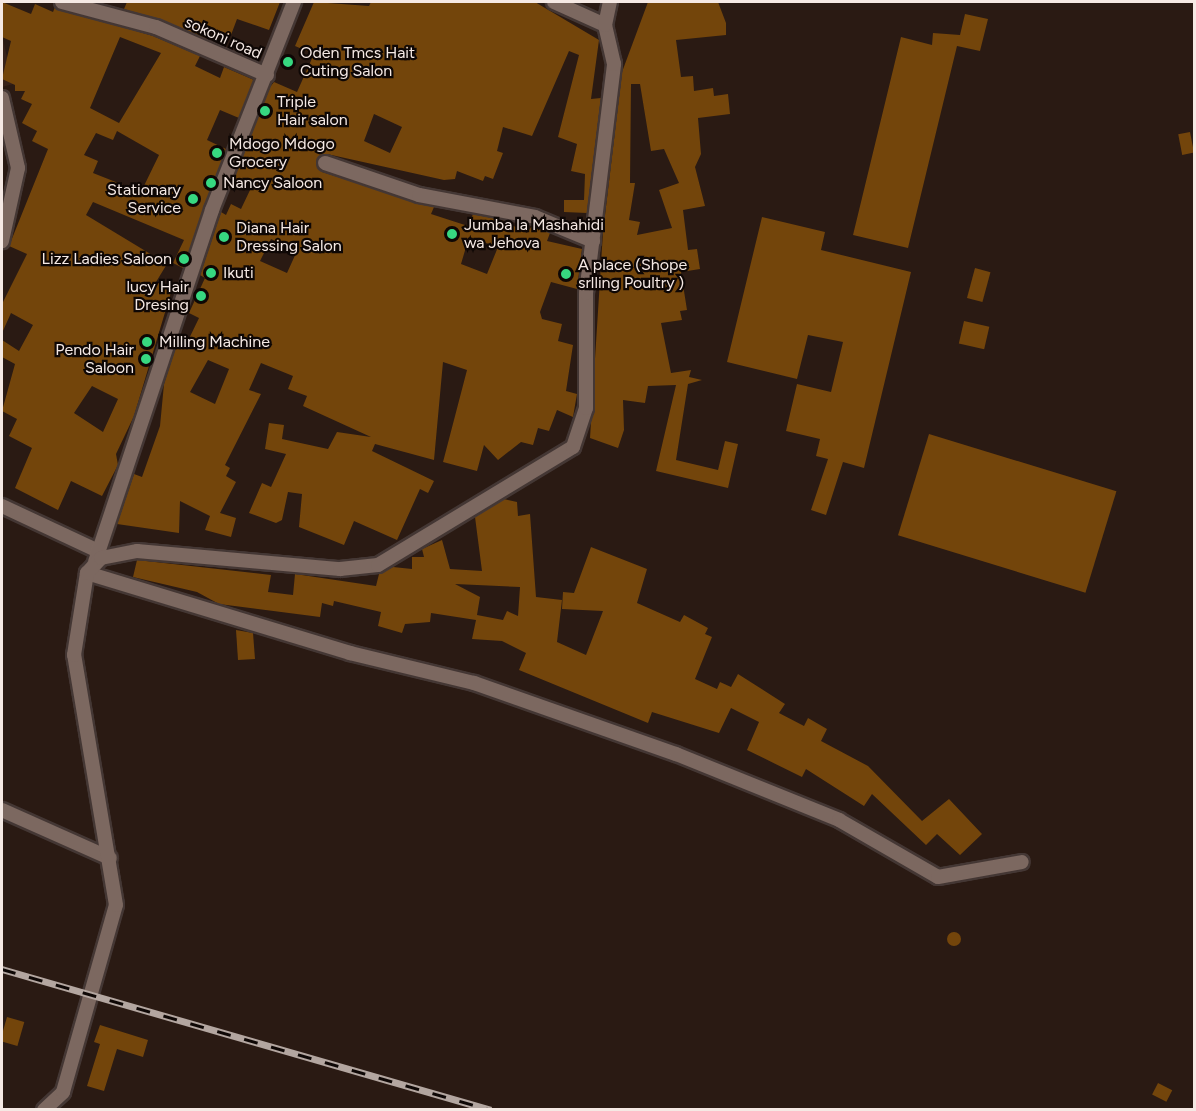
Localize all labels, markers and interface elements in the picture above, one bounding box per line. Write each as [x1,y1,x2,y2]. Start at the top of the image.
street label: sokoni road [181,12,265,64]
place label: Oden Tmcs Hait Cuting Salon [300,43,415,81]
marker: Oden Tmcs Hait Cuting Salon [281,55,295,69]
place label: Triple Hair salon [277,92,348,130]
marker: Triple Hair salon [258,104,272,118]
place label: Mdogo Mdogo Grocery [229,134,335,172]
marker: Mdogo Mdogo Grocery [210,146,224,160]
place label: Nancy Saloon [223,173,322,193]
marker: Nancy Saloon [204,176,218,190]
place label: Stationary Service [107,180,181,218]
marker: Stationary Service [186,192,200,206]
place label: Jumba la Mashahidi wa Jehova [464,215,604,253]
place label: Diana Hair Dressing Salon [236,218,342,256]
marker: Jumba la Mashahidi wa Jehova [445,227,459,241]
marker: Diana Hair Dressing Salon [217,230,231,244]
place label: Lizz Ladies Saloon [42,249,172,269]
marker: Lizz Ladies Saloon [177,252,191,266]
place label: A place (Shope srlling Poultry ) [578,255,687,293]
place label: Ikuti [223,263,254,283]
marker: Ikuti [204,266,218,280]
marker: A place (Shope srlling Poultry ) [559,267,573,281]
place label: lucy Hair Dresing [126,277,189,315]
marker: lucy Hair Dresing [194,289,208,303]
place label: Milling Machine [159,332,270,352]
marker: Milling Machine [140,335,154,349]
place label: Pendo Hair Saloon [55,340,134,378]
marker: Pendo Hair Saloon [139,352,153,366]

